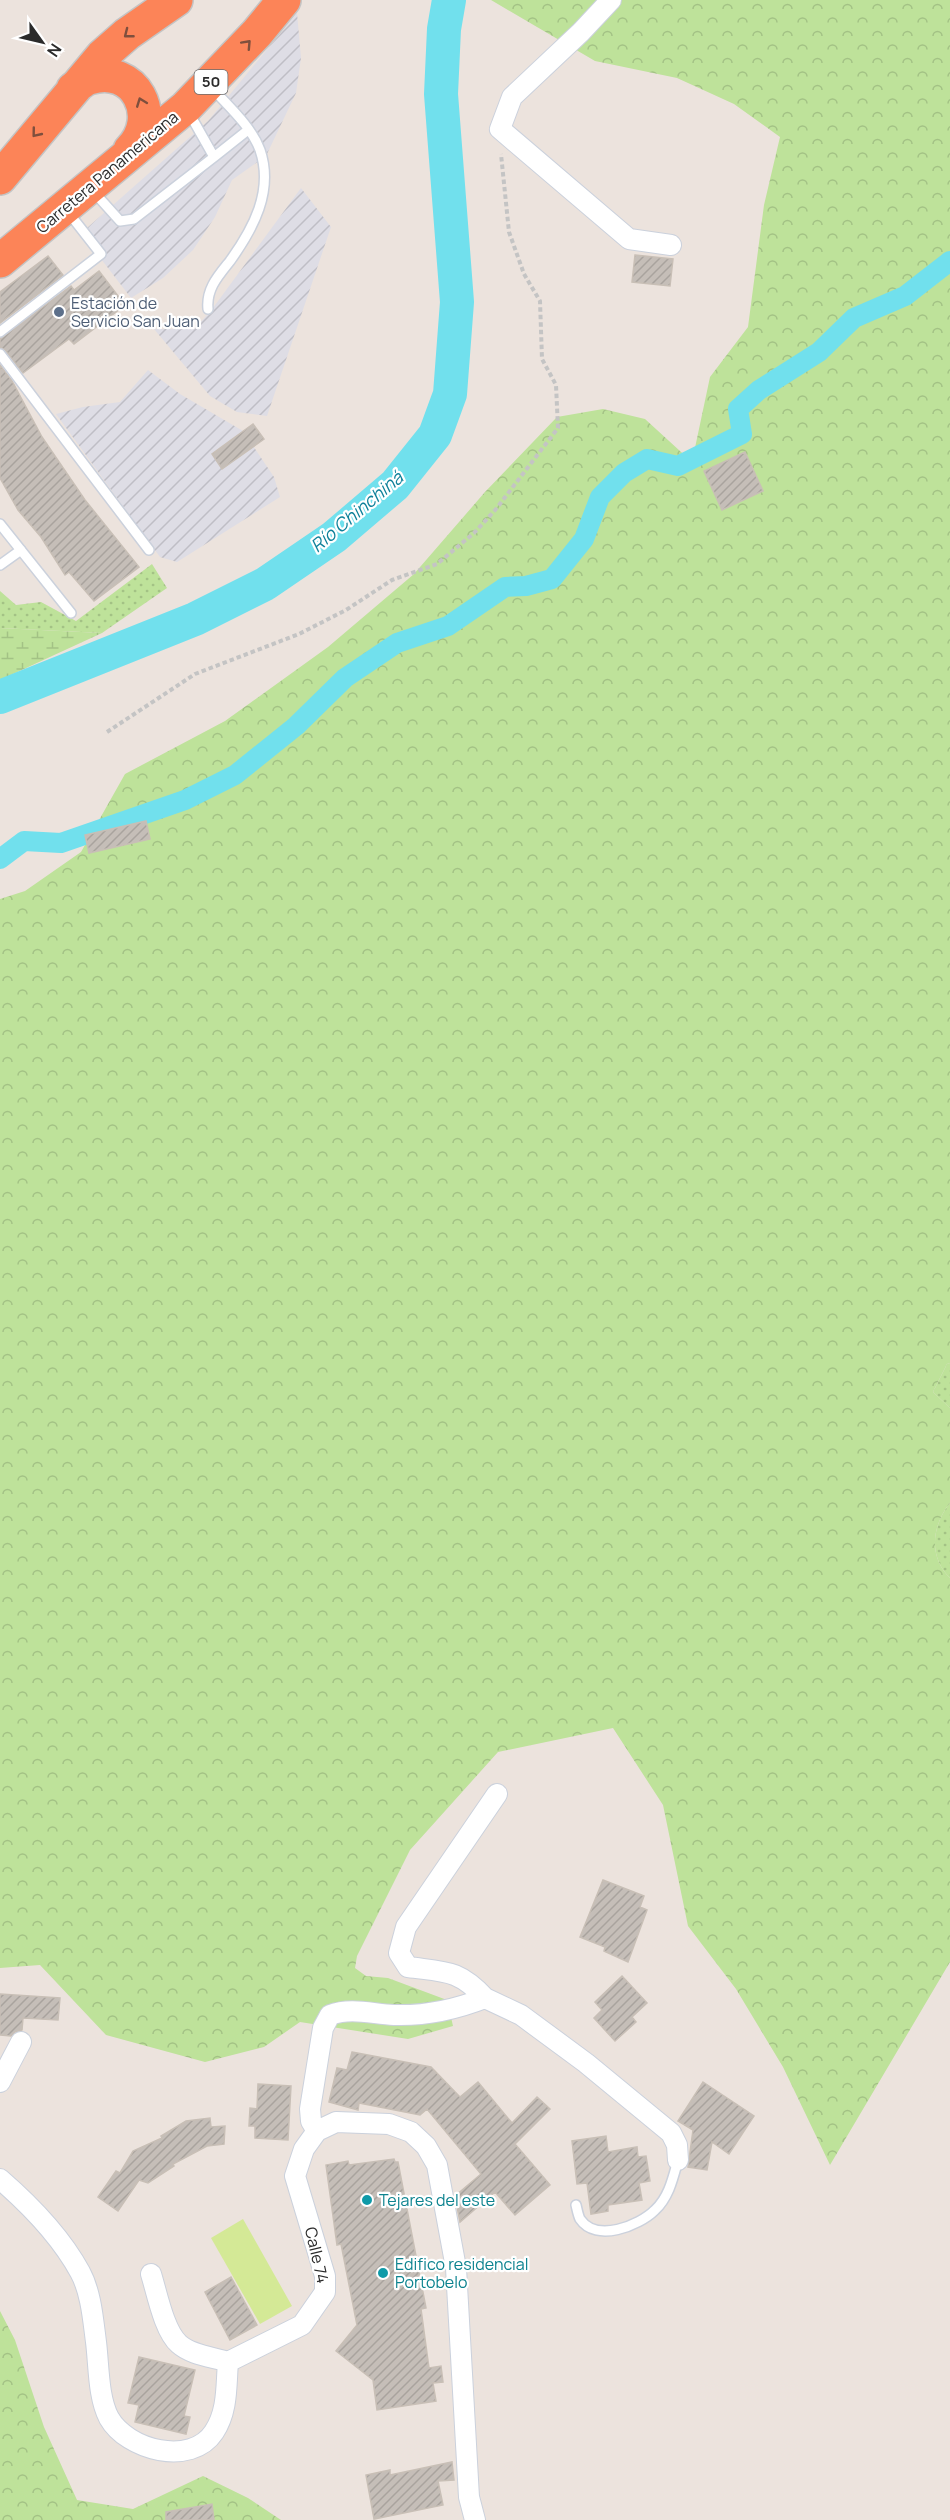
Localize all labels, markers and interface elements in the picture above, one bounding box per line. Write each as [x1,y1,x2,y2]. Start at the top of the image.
north arrow [12,12,72,72]
one-way arrow [124,27,135,38]
text: N [42,39,67,61]
one-way arrow [240,40,251,50]
road number: 50 [194,70,228,94]
one-way arrow [136,98,148,109]
street label: Carretera Panamericana [31,106,183,238]
one-way arrow [33,127,44,138]
place label: Estación de Servicio San Juan [71,292,200,332]
marker: Estación de Servicio San Juan [52,305,66,319]
water label: Río Chinchiná [305,465,408,557]
place label: Tejares del este [379,2189,495,2211]
marker: Tejares del este [360,2193,374,2207]
street label: Calle 74 [300,2225,334,2285]
place label: Edifico residencial Portobelo [395,2253,528,2293]
marker: Edifico residencial Portobelo [376,2266,390,2280]

